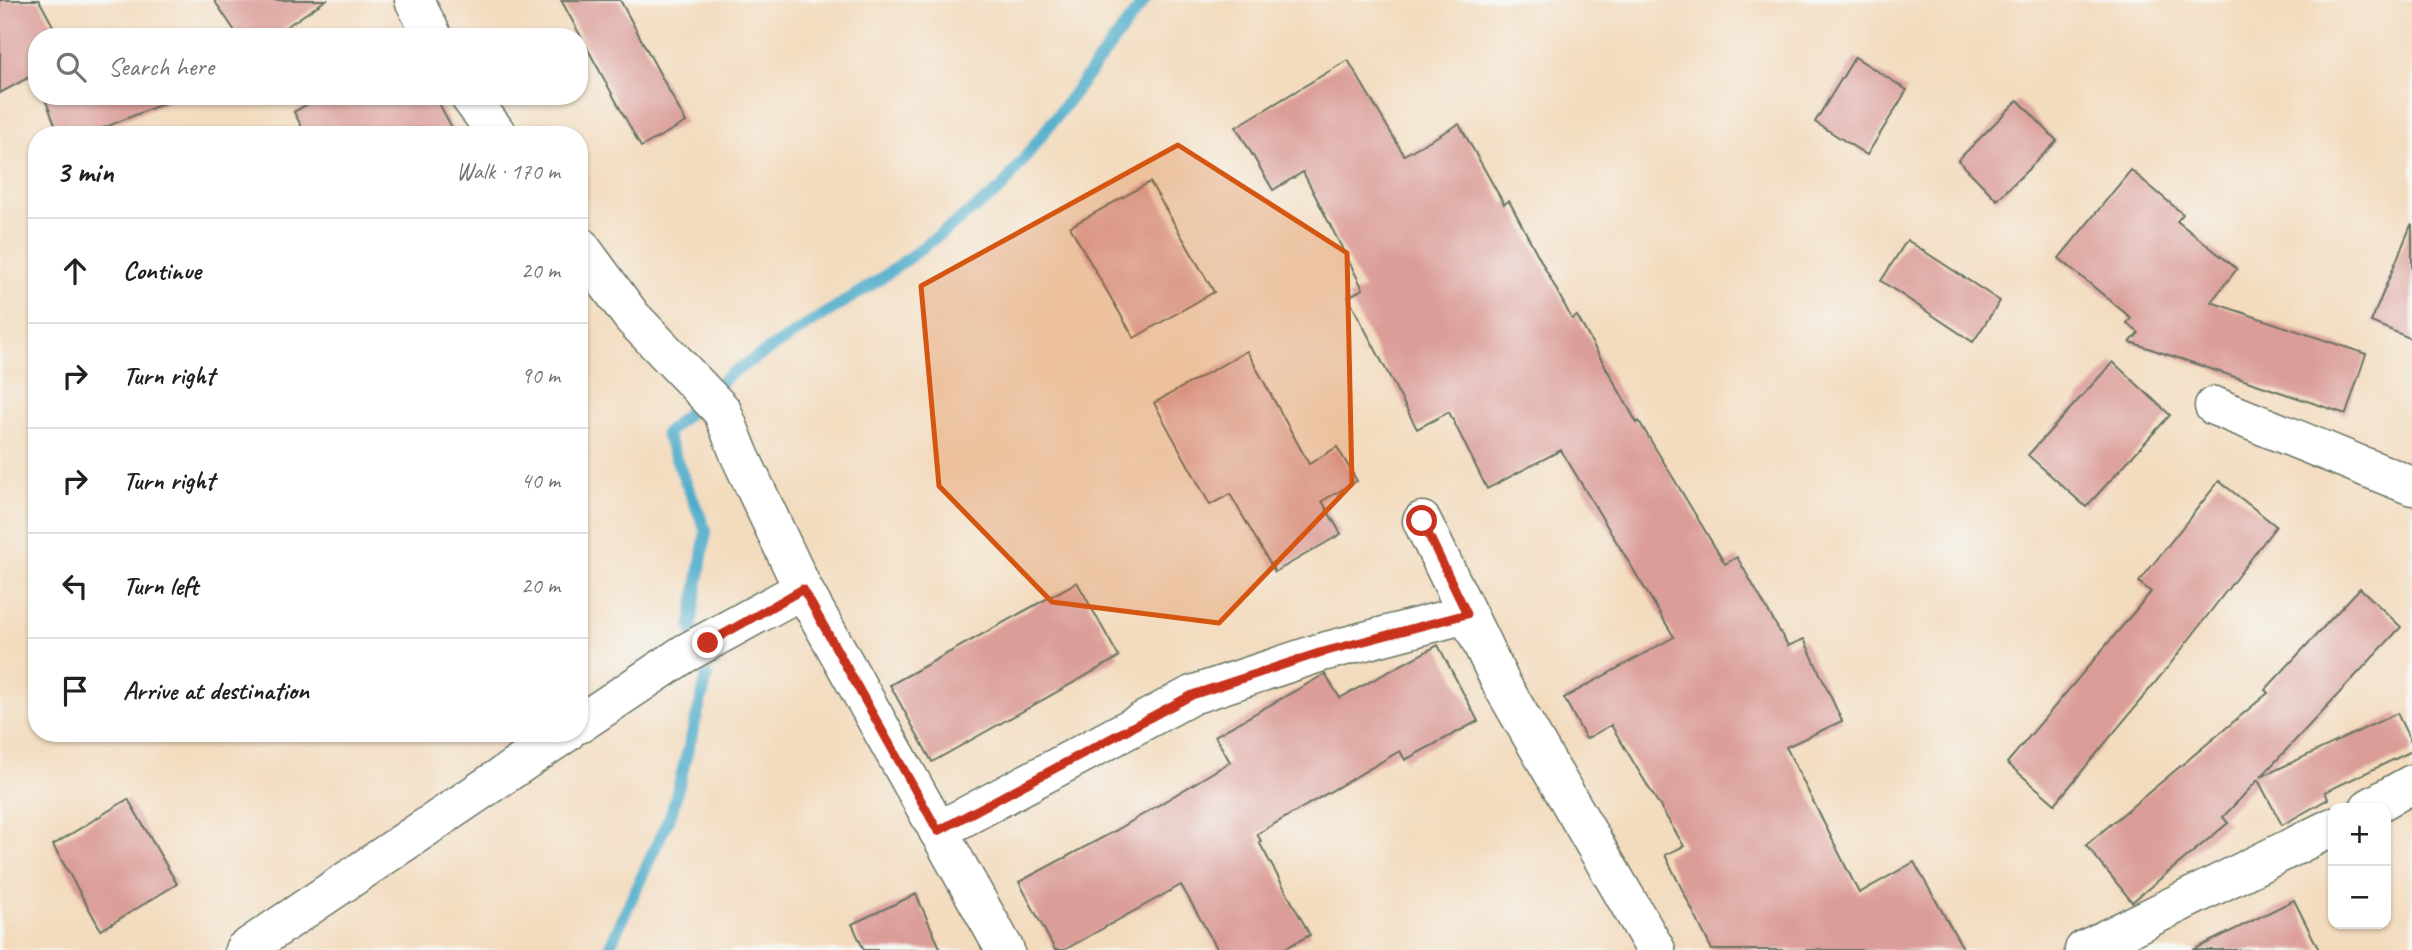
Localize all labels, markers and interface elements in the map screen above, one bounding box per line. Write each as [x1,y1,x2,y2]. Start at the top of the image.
search box [28,28,588,105]
icon: search [52,48,90,86]
text: Search here [108,50,214,83]
text: 3 min [56,153,113,191]
text: Walk · 170 m [456,157,560,186]
icon: ahead [56,252,94,290]
text: Continue [123,254,201,287]
text: 20 m [521,256,560,285]
icon: right [56,357,94,395]
text: Turn right [123,359,214,392]
text: 90 m [521,361,560,390]
icon: right [56,462,94,500]
text: Turn right [123,464,214,497]
text: 40 m [521,466,560,495]
route start [1406,505,1437,536]
icon: left [56,567,94,605]
text: Turn left [123,569,198,602]
text: 20 m [521,571,560,600]
route end [692,627,723,658]
icon: arrive [56,672,94,710]
text: Arrive at destination [123,674,309,707]
map controls [2328,803,2391,929]
button: + [2328,803,2391,866]
button: − [2328,866,2391,929]

